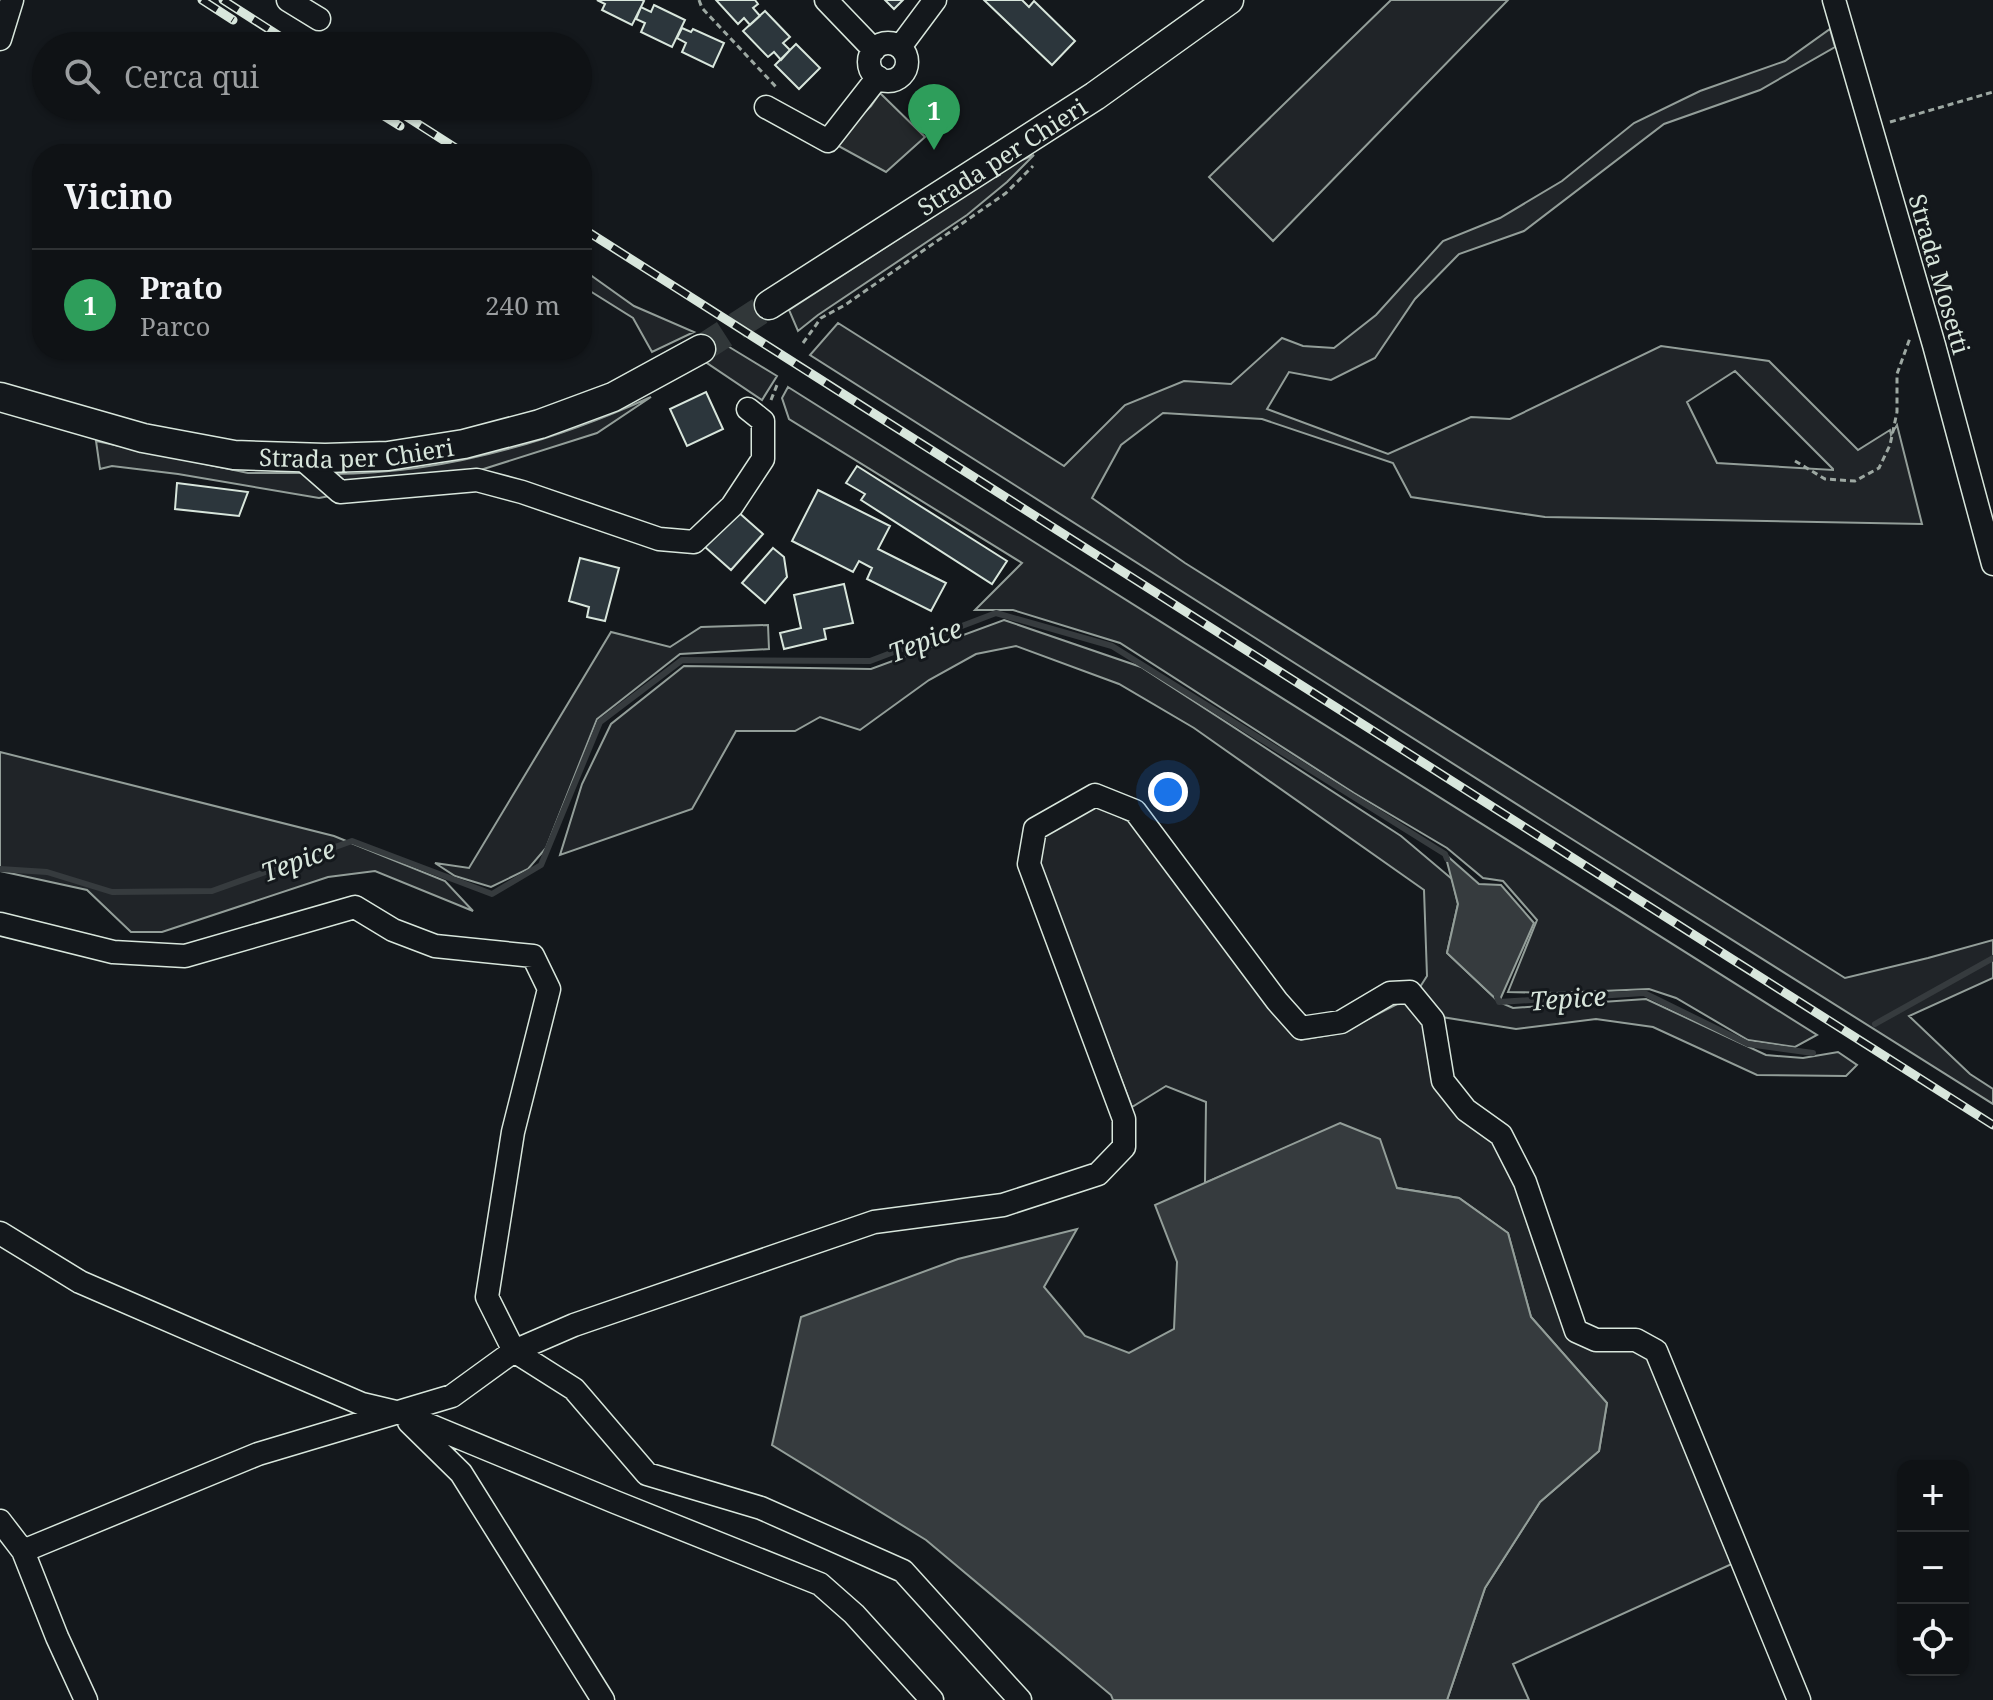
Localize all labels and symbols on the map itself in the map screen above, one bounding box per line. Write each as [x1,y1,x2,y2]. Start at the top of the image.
pin: 1 [908,84,960,150]
street label: Strada per Chieri [910,89,1093,223]
street label: Strada Mosetti [1901,190,1979,358]
street label: Strada per Chieri [259,429,456,475]
water label: Tepice [883,609,967,670]
your location [1148,772,1188,812]
water label: Tepice [256,830,340,890]
water label: Tepice [1529,977,1608,1019]

